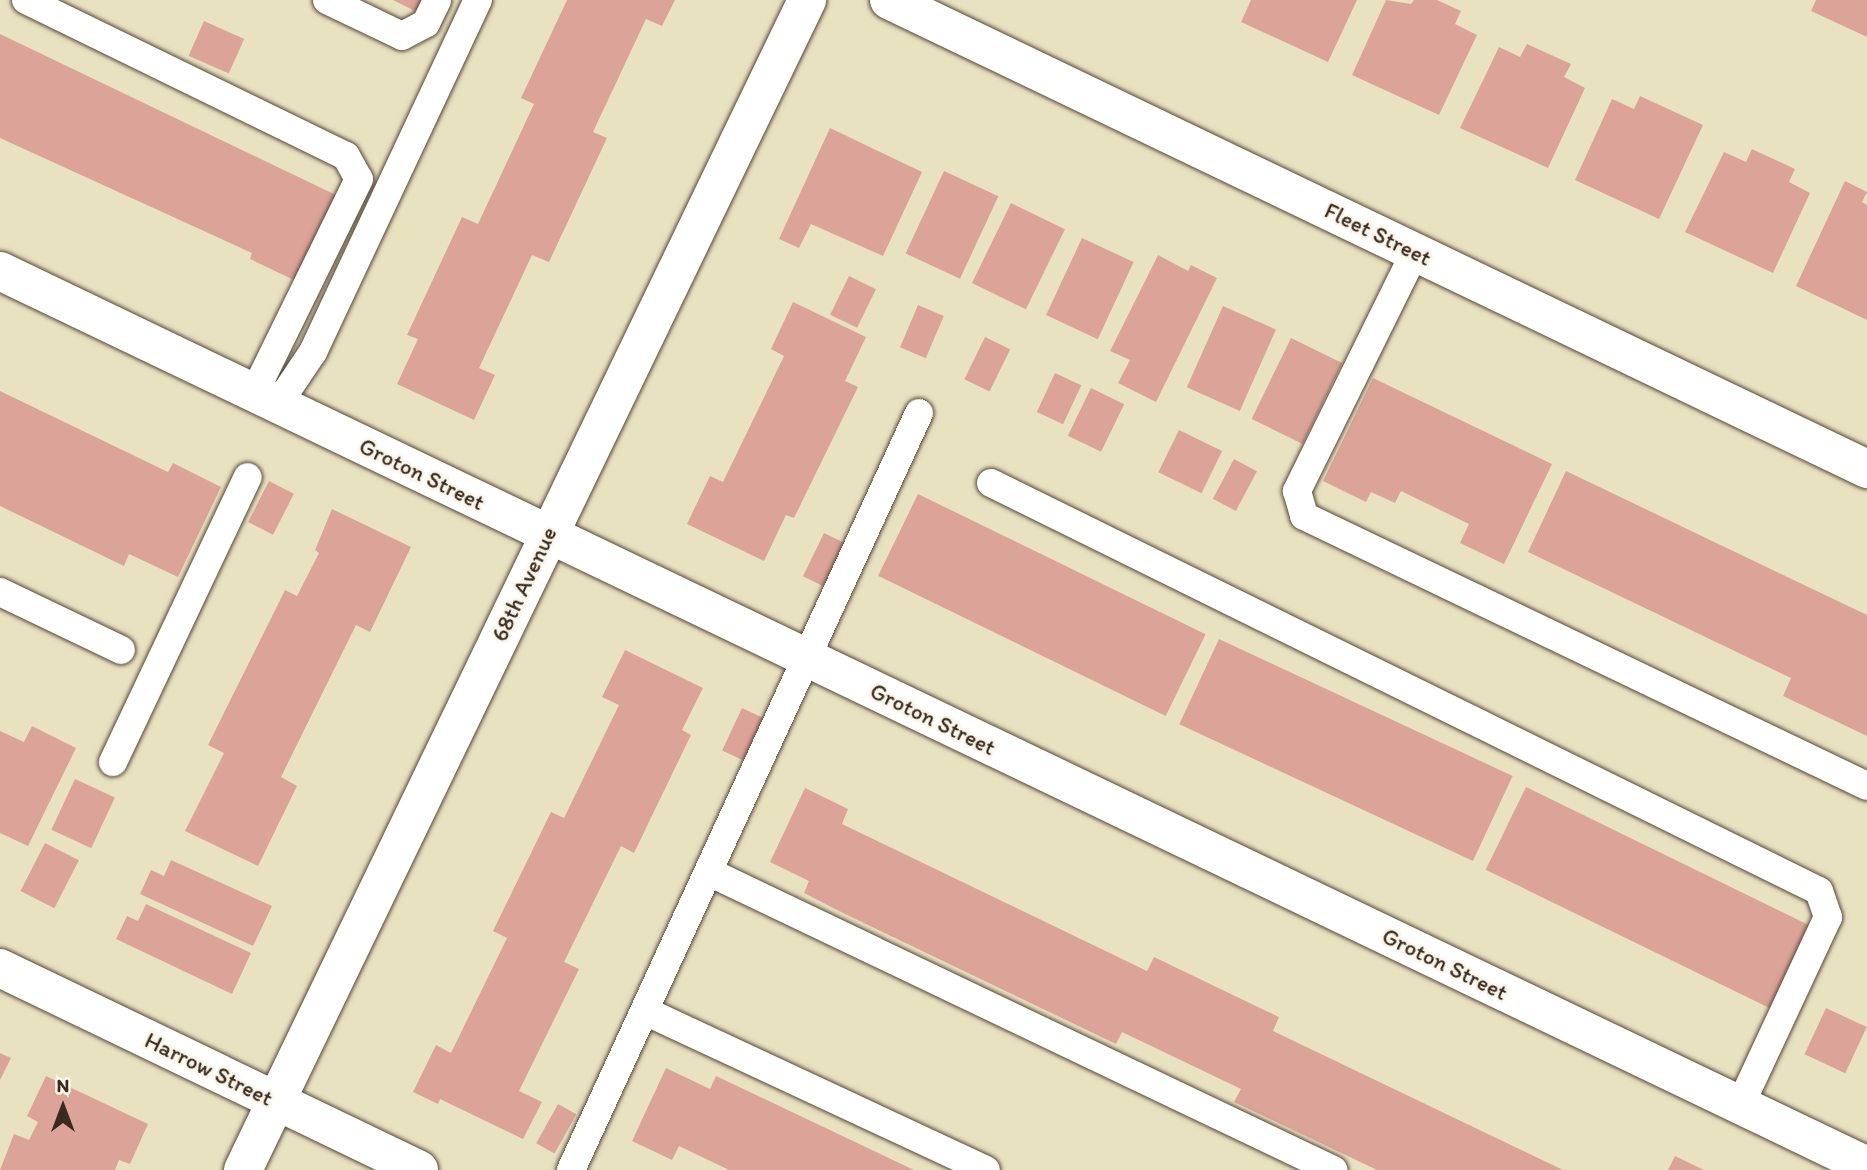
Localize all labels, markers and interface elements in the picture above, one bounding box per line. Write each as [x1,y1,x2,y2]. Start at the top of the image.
street label: Fleet Street [1320,196,1436,272]
street label: Groton Street [355,432,489,516]
street label: 68th Avenue [486,523,562,645]
street label: Groton Street [866,677,1000,761]
street label: Groton Street [1378,922,1512,1006]
street label: Harrow Street [140,1026,278,1112]
north arrow [28,1072,98,1142]
text: N [57,1074,69,1097]

